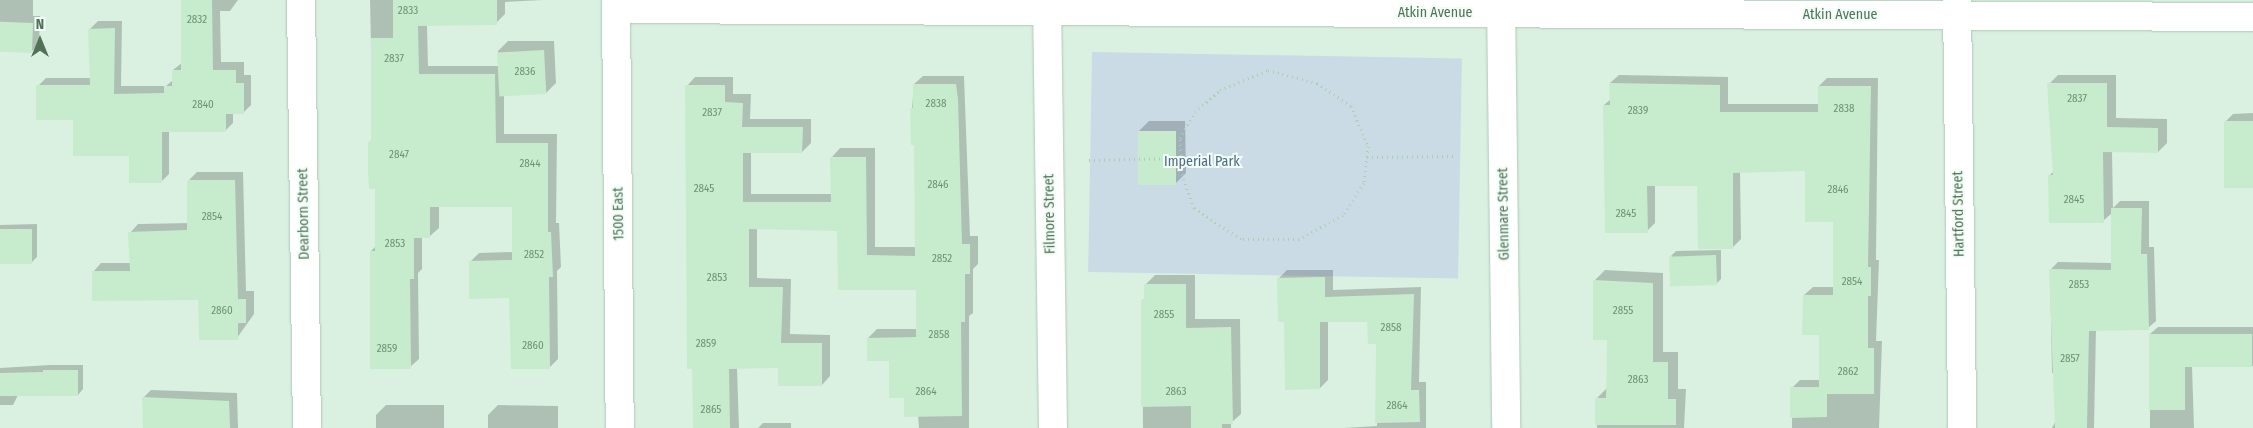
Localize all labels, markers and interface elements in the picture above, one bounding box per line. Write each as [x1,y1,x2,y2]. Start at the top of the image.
house number: 2833 [398,4,418,18]
street label: Atkin Avenue [1398,5,1472,21]
street label: Atkin Avenue [1803,7,1877,23]
house number: 2832 [187,13,207,27]
north arrow [15,15,65,65]
text: N [36,16,44,33]
house number: 2837 [384,52,404,66]
house number: 2836 [515,65,535,79]
house number: 2837 [2067,92,2087,106]
house number: 2838 [926,97,946,111]
house number: 2840 [192,98,214,112]
house number: 2838 [1834,102,1854,116]
house number: 2839 [1628,104,1648,118]
house number: 2837 [702,106,722,120]
house number: 2847 [389,148,409,162]
park label: Imperial Park [1164,154,1240,170]
house number: 2844 [520,157,540,171]
street label: Dearborn Street [295,168,313,260]
street label: Glenmare Street [1495,168,1513,260]
street label: Hartford Street [1950,171,1968,257]
street label: Filmore Street [1041,174,1059,254]
house number: 2846 [927,178,949,192]
house number: 2845 [694,182,714,196]
house number: 2846 [1827,183,1849,197]
street label: 1500 East [610,187,628,241]
house number: 2845 [2064,193,2084,207]
house number: 2845 [1616,207,1636,221]
house number: 2854 [202,210,222,224]
house number: 2853 [385,237,405,251]
house number: 2852 [524,248,544,262]
house number: 2852 [932,252,952,266]
house number: 2853 [707,271,727,285]
house number: 2854 [1842,275,1862,289]
house number: 2853 [2069,278,2089,292]
house number: 2860 [211,304,233,318]
house number: 2855 [1613,304,1633,318]
house number: 2855 [1154,308,1174,322]
house number: 2858 [1381,321,1401,335]
house number: 2858 [929,328,949,342]
house number: 2859 [696,337,716,351]
house number: 2860 [522,339,544,353]
house number: 2859 [377,342,397,356]
house number: 2857 [2060,352,2080,366]
house number: 2862 [1838,365,1858,379]
house number: 2863 [1628,373,1648,387]
house number: 2864 [915,385,937,399]
house number: 2863 [1166,385,1186,399]
house number: 2864 [1386,399,1408,413]
house number: 2865 [701,403,721,417]

